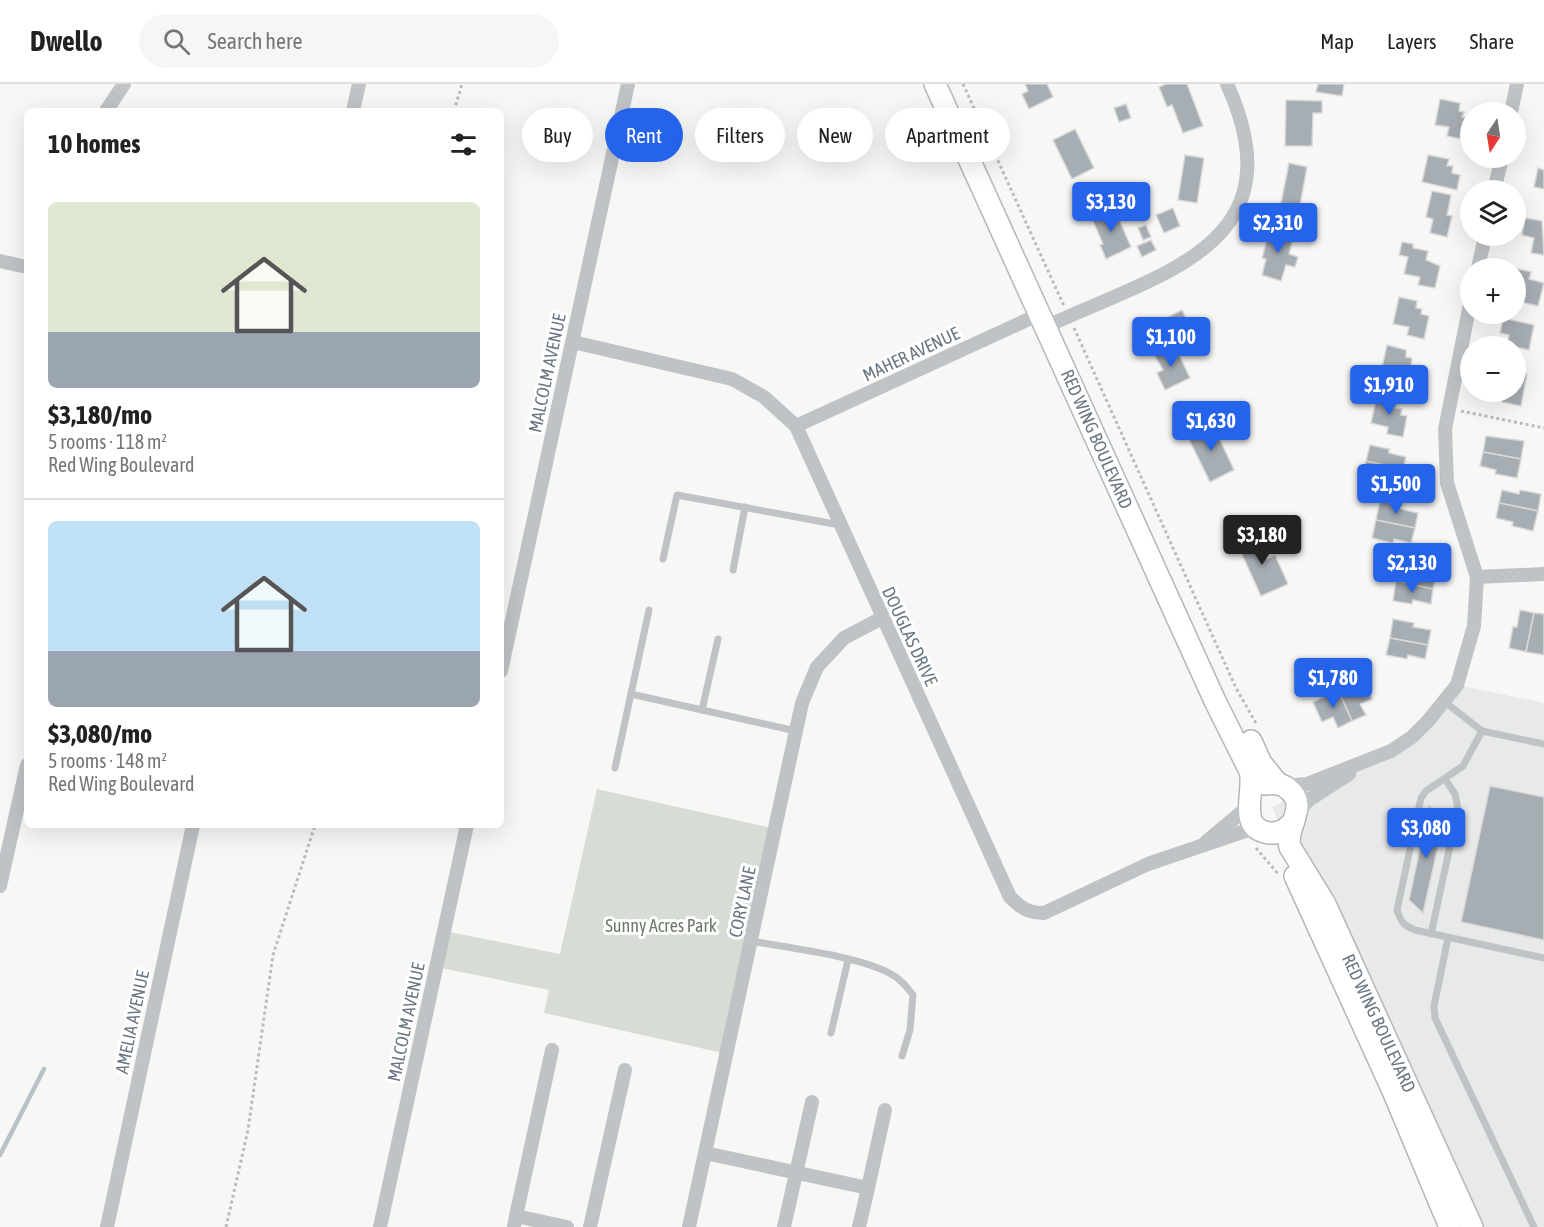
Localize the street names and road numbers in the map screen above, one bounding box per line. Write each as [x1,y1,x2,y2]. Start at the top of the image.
street label: MALCOLM AVENUE [524,311,570,434]
street label: MAHER AVENUE [859,322,963,386]
street label: RED WING BOULEVARD [1057,366,1137,512]
street label: DOUGLAS DRIVE [878,583,942,689]
street label: CORY LANE [724,864,760,939]
street label: RED WING BOULEVARD [1338,951,1420,1095]
street label: MALCOLM AVENUE [383,960,429,1083]
street label: AMELIA AVENUE [111,968,153,1076]

